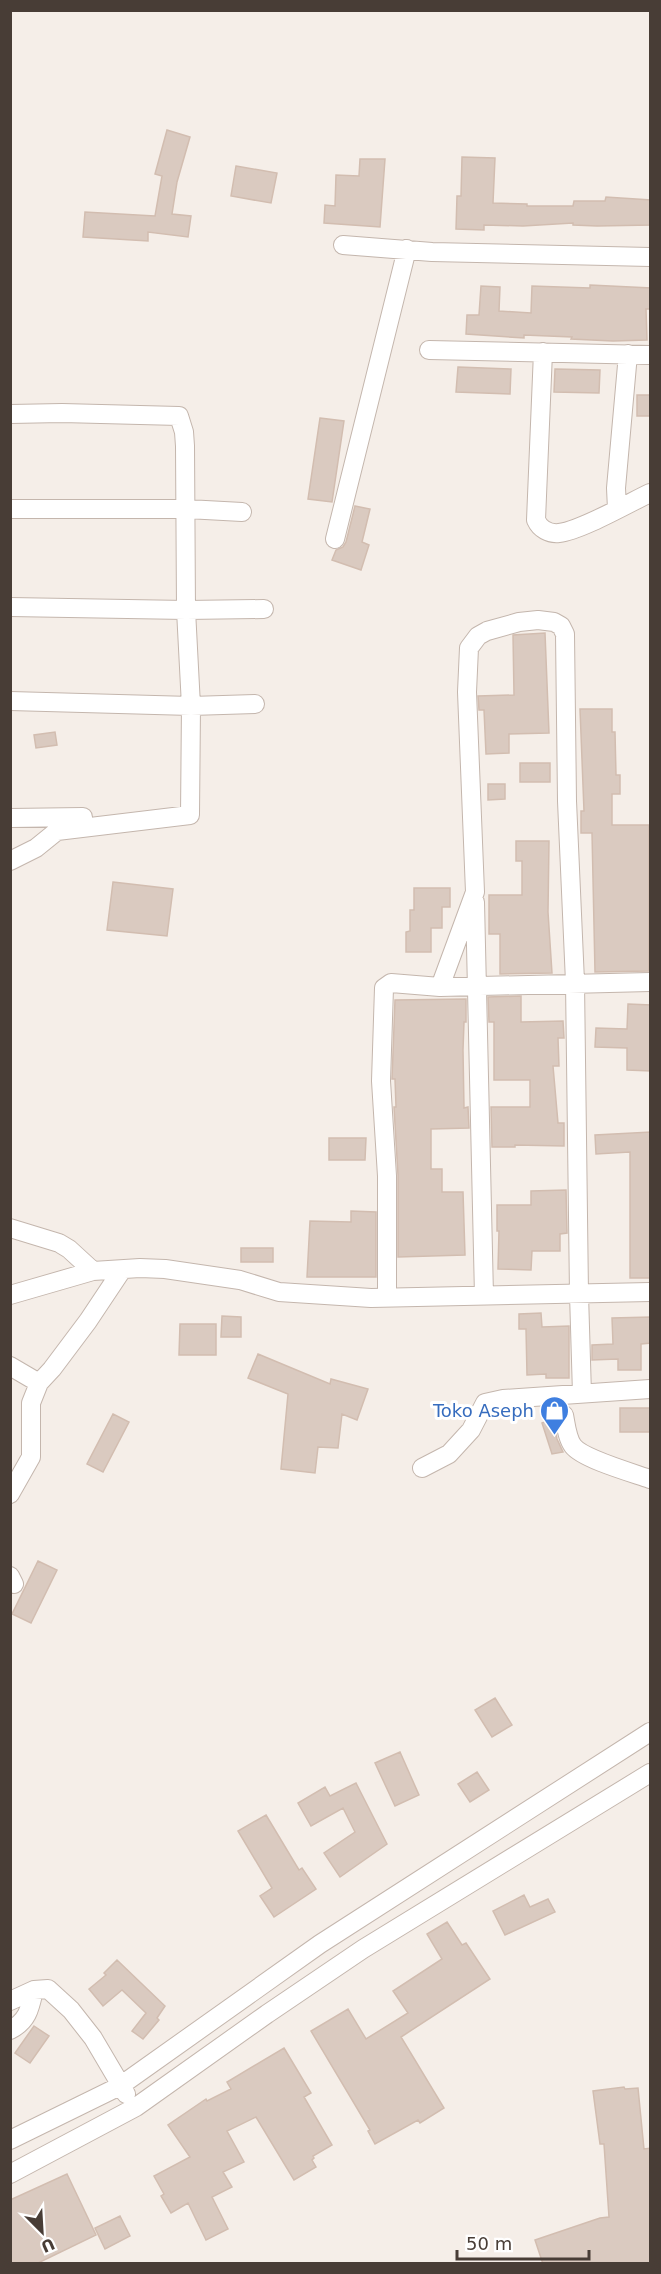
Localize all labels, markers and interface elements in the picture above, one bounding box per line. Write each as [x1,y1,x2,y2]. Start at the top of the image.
shop icon: Toko Aseph [539,1394,571,1436]
place label: Toko Aseph [432,1400,534,1421]
north arrow [12,2202,72,2262]
scale bar [457,2223,589,2261]
text: 50 m [466,2233,512,2254]
text: U [38,2234,58,2257]

